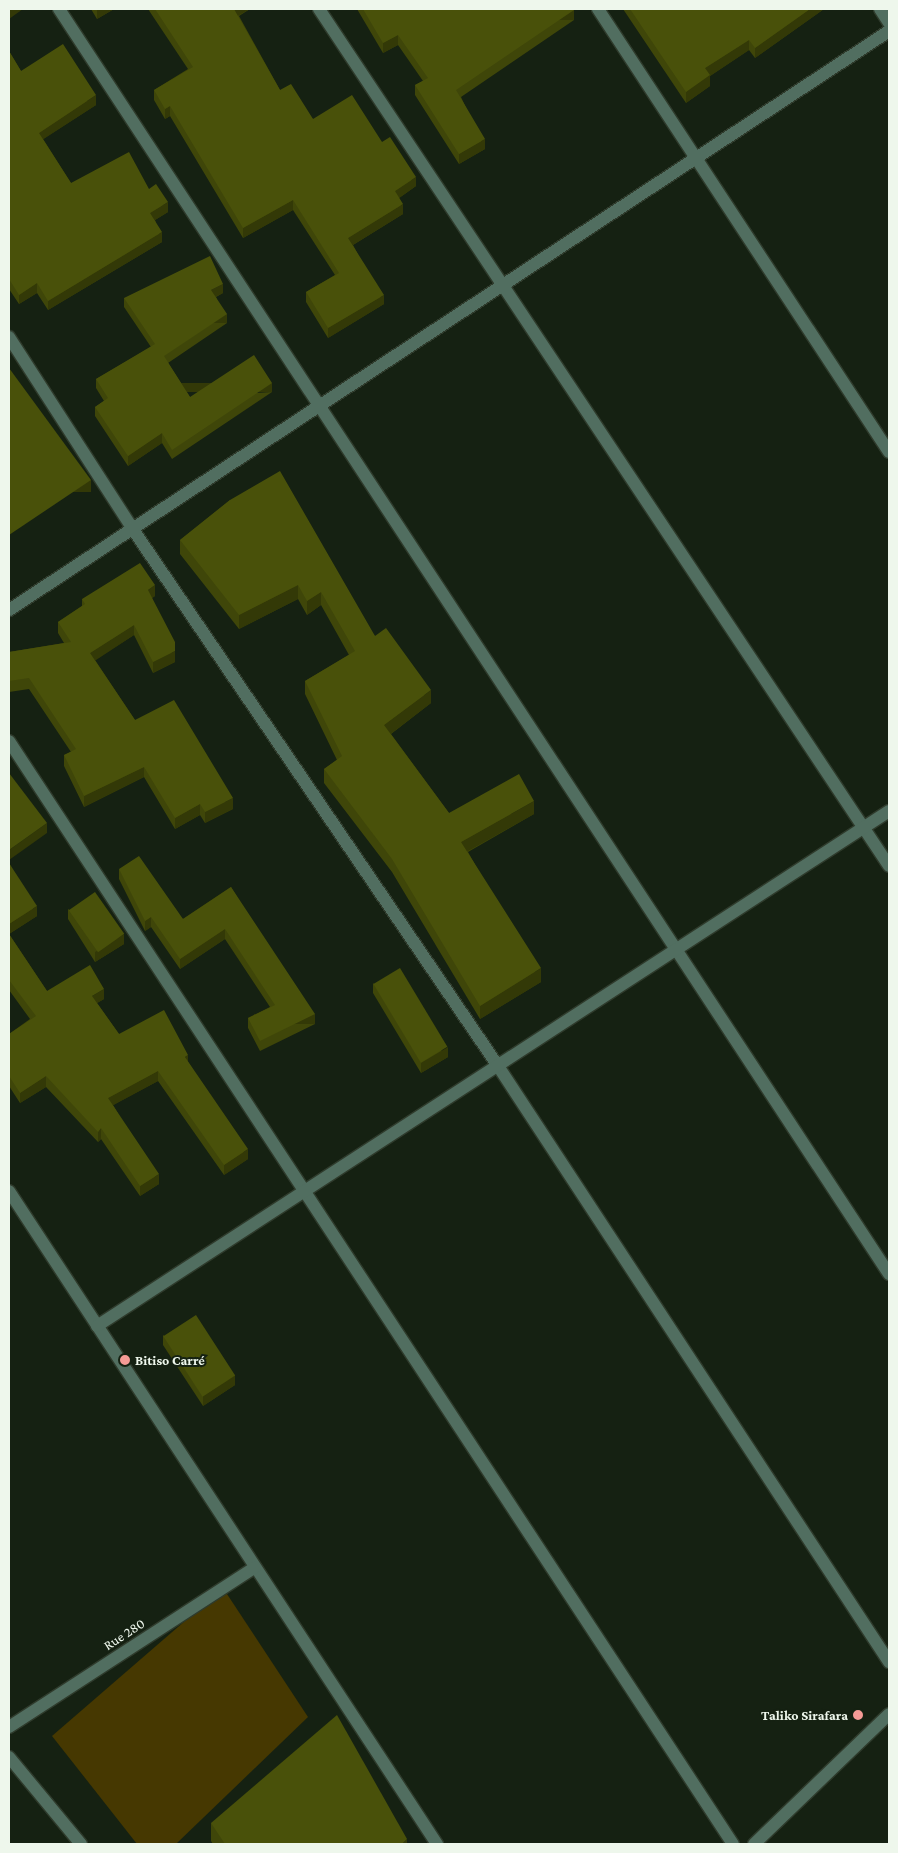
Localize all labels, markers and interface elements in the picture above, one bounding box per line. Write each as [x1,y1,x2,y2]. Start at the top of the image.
place label: Bitiso Carré [135,1352,205,1368]
marker: Bitiso Carré [119,1354,131,1366]
street label: Rue 280 [100,1614,148,1654]
place label: Taliko Sirafara [761,1707,848,1723]
marker: Taliko Sirafara [852,1709,864,1721]

